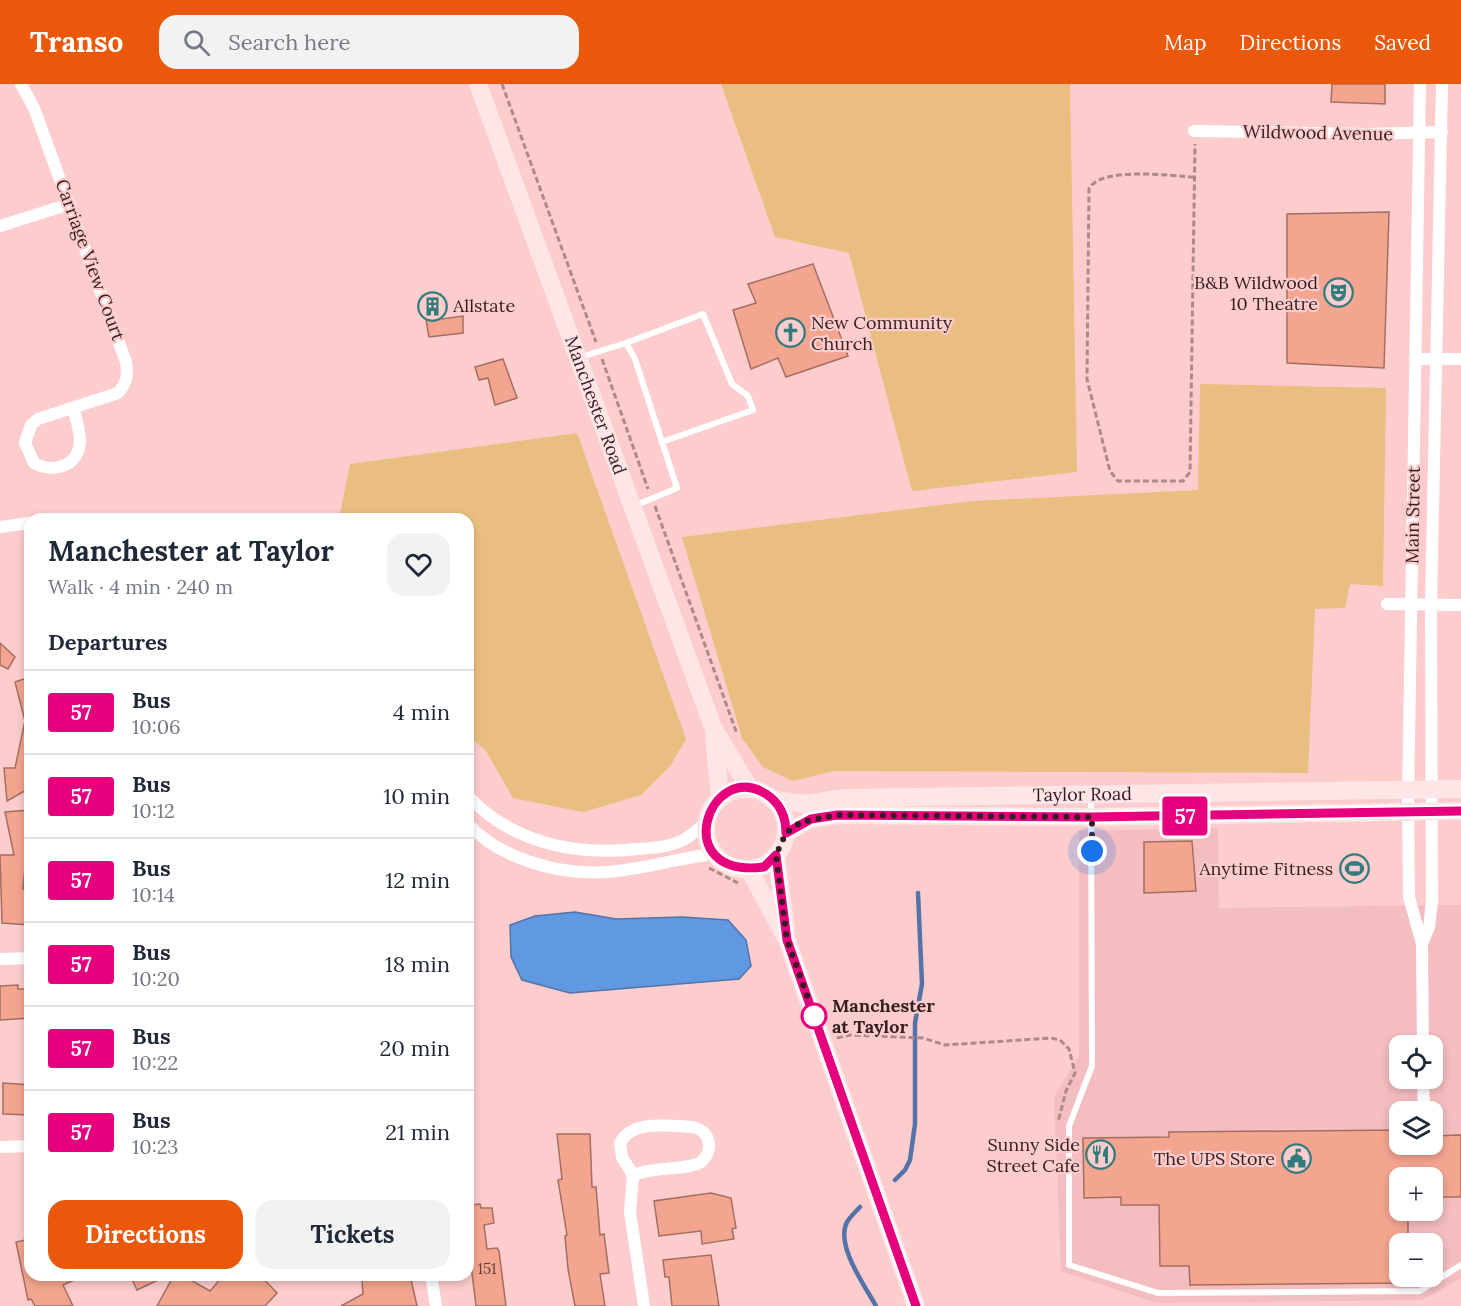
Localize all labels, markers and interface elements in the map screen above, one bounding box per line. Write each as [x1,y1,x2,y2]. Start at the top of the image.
search box [159,15,579,69]
text: Transo [30,24,123,60]
icon: search [180,26,213,59]
text: Search here [228,28,351,56]
text: Map [1164,29,1207,56]
text: Directions [1240,29,1341,56]
text: Saved [1374,29,1431,56]
street label: Wildwood Avenue [1243,120,1393,145]
street label: Carriage View Court [51,176,130,344]
place label: B&B Wildwood 10 Theatre [1194,271,1318,315]
theatre icon: B&B Wildwood 10 Theatre [1323,277,1355,309]
building icon: Allstate [416,290,448,322]
place label: Allstate [452,294,515,317]
place label: New Community Church [811,311,953,355]
church icon: New Community Church [774,317,806,349]
street label: Manchester Road [560,332,632,478]
street label: Main Street [1400,466,1425,564]
text: Manchester at Taylor [48,533,334,569]
button: heart [387,533,450,596]
text: Walk · 4 min · 240 m [48,574,233,599]
text: Departures [48,628,167,656]
text: Bus [132,686,171,714]
text: 4 min [393,698,450,726]
text: 57 [70,699,92,726]
text: 10:06 [132,714,181,739]
text: Bus [132,770,171,798]
text: 10 min [383,782,450,810]
street label: Taylor Road [1032,782,1132,806]
text: 57 [70,783,92,810]
line badge: 57 [1158,796,1212,836]
text: 10:12 [132,798,175,823]
text: 57 [1174,803,1196,830]
your location [1077,836,1107,866]
sports icon: Anytime Fitness [1338,853,1370,885]
text: Bus [132,854,171,882]
place label: Anytime Fitness [1198,857,1333,880]
text: 12 min [385,866,450,894]
text: 57 [70,867,92,894]
text: 10:14 [132,882,175,907]
text: Bus [132,938,171,966]
text: 18 min [385,950,450,978]
text: 57 [70,951,92,978]
text: 10:20 [132,966,180,991]
place label: Manchester at Taylor [832,994,935,1038]
marker: Manchester at Taylor [801,1003,827,1029]
text: Bus [132,1022,171,1050]
text: 20 min [380,1034,450,1062]
text: 57 [70,1035,92,1062]
map controls [1389,1035,1443,1287]
button: locate [1389,1035,1443,1089]
text: 10:22 [132,1050,178,1075]
button: layers [1389,1101,1443,1155]
text: Bus [132,1106,171,1134]
text: 21 min [385,1118,450,1146]
text: 57 [70,1119,92,1146]
place label: Sunny Side Street Cafe [987,1133,1080,1177]
text: 10:23 [132,1134,178,1159]
restaurant icon: Sunny Side Street Cafe [1085,1139,1117,1171]
public building icon: The UPS Store [1280,1143,1312,1175]
place label: The UPS Store [1154,1147,1275,1170]
button: + [1389,1167,1443,1221]
button: Directions [48,1200,243,1269]
button: Tickets [255,1200,450,1269]
button: − [1389,1233,1443,1287]
house number: 151 [477,1259,497,1278]

